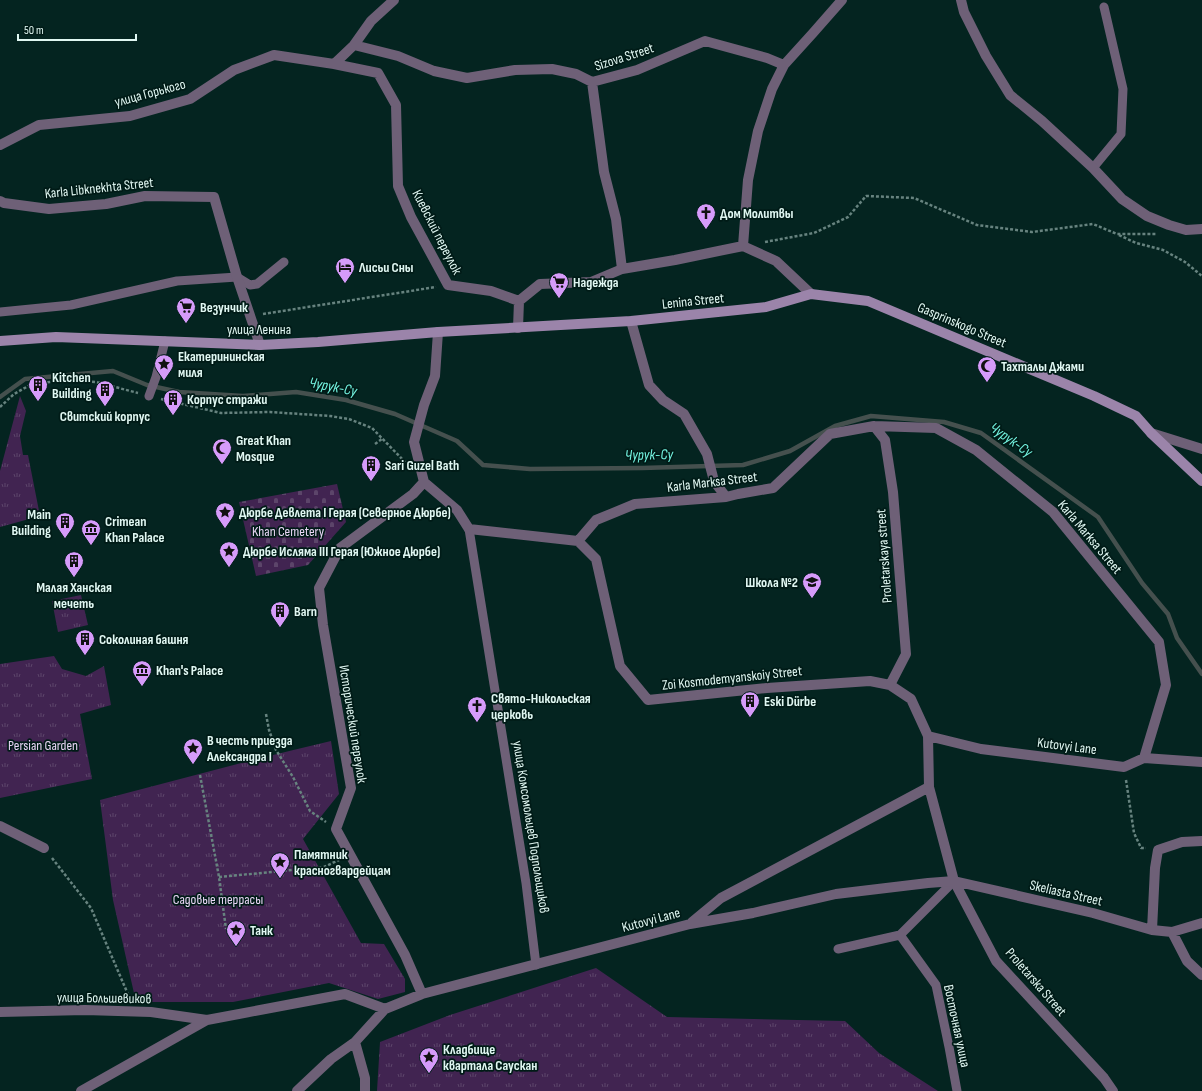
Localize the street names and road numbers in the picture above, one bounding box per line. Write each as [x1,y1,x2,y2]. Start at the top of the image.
street label: Sizova Street [592,39,656,75]
street label: улица Горького [113,75,188,111]
street label: Karla Libknekhta Street [44,174,154,202]
street label: Киевский переулок [408,187,466,278]
street label: Lenina Street [661,289,725,313]
street label: Gasprinskogo Street [915,299,1009,351]
street label: улица Ленина [227,321,291,338]
street label: Karla Marksa Street [666,468,758,496]
street label: Karla Marksa Street [1054,497,1126,577]
street label: Proletarskaya street [872,508,896,604]
street label: Zoi Kosmodemyanskoiy Street [661,662,803,694]
street label: Исторический переулок [335,664,371,785]
street label: Kutovyi Lane [1036,734,1098,758]
street label: улица Комсомольцев Подпольщиков [509,740,553,915]
street label: Skeliasta Street [1028,876,1104,910]
street label: Kutovyi Lane [620,904,682,936]
street label: Proletarska Street [1002,944,1070,1020]
street label: Восточная улица [940,983,974,1069]
street label: улица Большевиков [57,989,152,1007]

